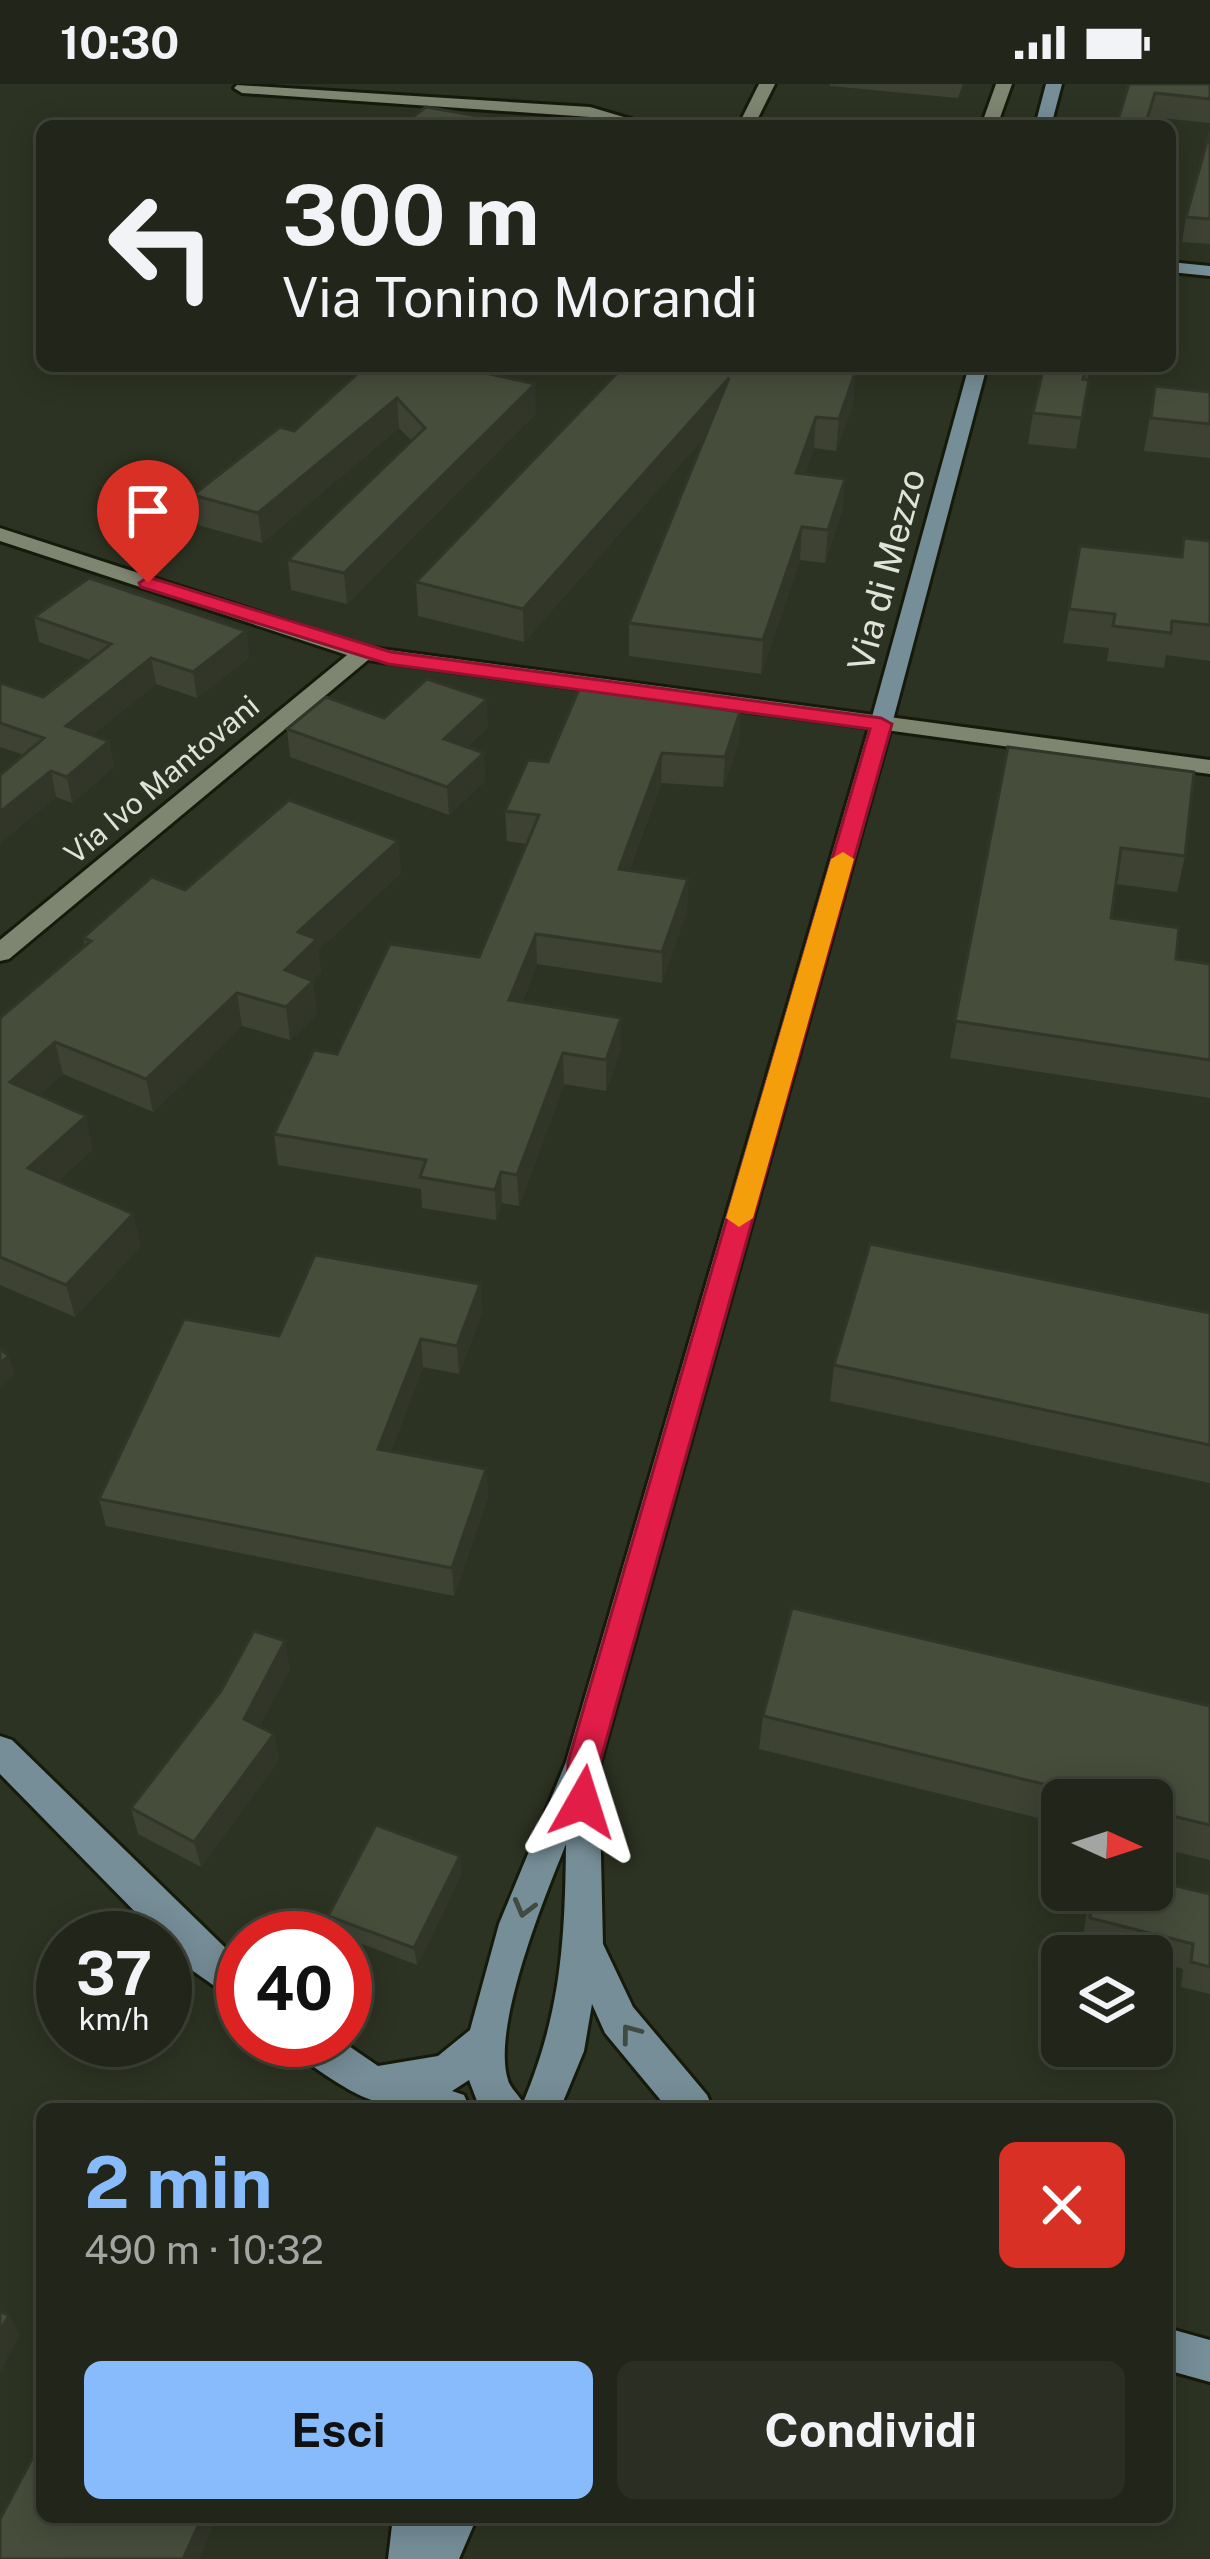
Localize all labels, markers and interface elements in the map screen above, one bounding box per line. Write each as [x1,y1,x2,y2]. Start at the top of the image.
text: 10:30 [60,16,179,69]
text: 300 m [282,165,540,264]
icon: left [84,168,240,324]
text: Via Tonino Morandi [282,266,758,329]
pin [97,460,199,583]
street label: Via di Mezzo [839,464,933,676]
icon: arrive [115,478,181,544]
street label: Via Ivo Mantovani [57,687,266,871]
position arrow [520,1739,646,1865]
north arrow [1041,1779,1173,1911]
map controls [1041,1779,1173,2067]
one-way arrow [513,1898,538,1918]
speed limit sign: 40 [216,1911,372,2067]
button: layers [1041,1935,1173,2067]
text: 37 [76,1938,152,2009]
text: km/h [79,2001,149,2037]
one-way arrow [623,2024,644,2046]
text: 2 min [84,2140,273,2224]
button: close [999,2142,1125,2268]
text: 490 m · 10:32 [84,2227,324,2273]
button: Esci [84,2361,593,2499]
button: Condividi [617,2361,1125,2499]

